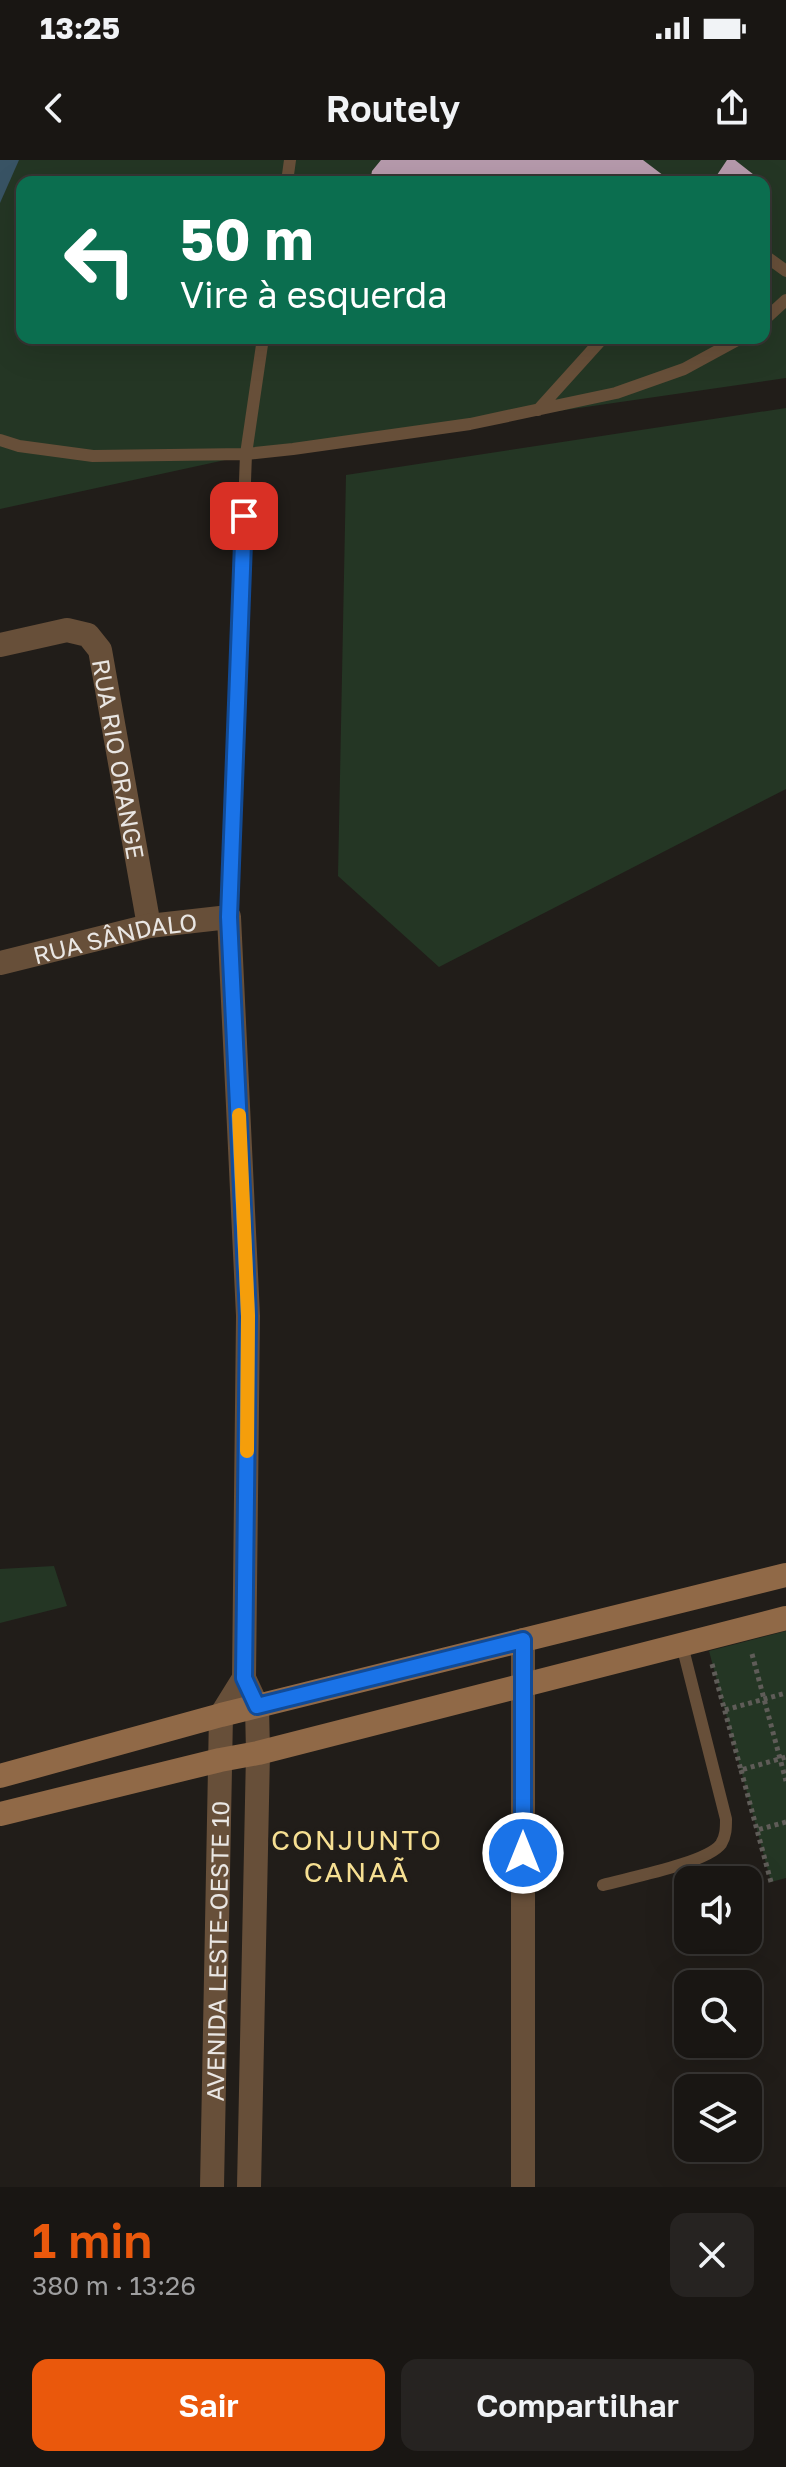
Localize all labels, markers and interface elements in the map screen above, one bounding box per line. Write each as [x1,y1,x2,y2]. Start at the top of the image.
text: 13:25 [40,10,120,46]
icon: back [32,86,76,130]
icon: share [710,86,754,130]
text: Routely [326,87,460,130]
text: 50 m [180,205,314,272]
icon: left [48,208,152,312]
text: Vire à esquerda [180,273,448,316]
pin [210,482,278,550]
icon: arrive [222,494,266,538]
street label: RUA RIO ORANGE [87,657,151,861]
street label: RUA SÂNDALO [30,906,198,969]
street label: AVENIDA LESTE-OESTE 10 [199,1801,234,2102]
position arrow [481,1811,565,1895]
district label: CONJUNTO CANAÃ [271,1823,443,1888]
map controls [674,1866,762,2162]
button: sound [674,1866,762,1954]
button: search [674,1970,762,2058]
button: layers [674,2074,762,2162]
text: 1 min [32,2211,152,2269]
button: close [670,2213,754,2297]
text: 380 m · 13:26 [32,2270,196,2301]
button: Sair [32,2359,385,2451]
button: Compartilhar [401,2359,754,2451]

